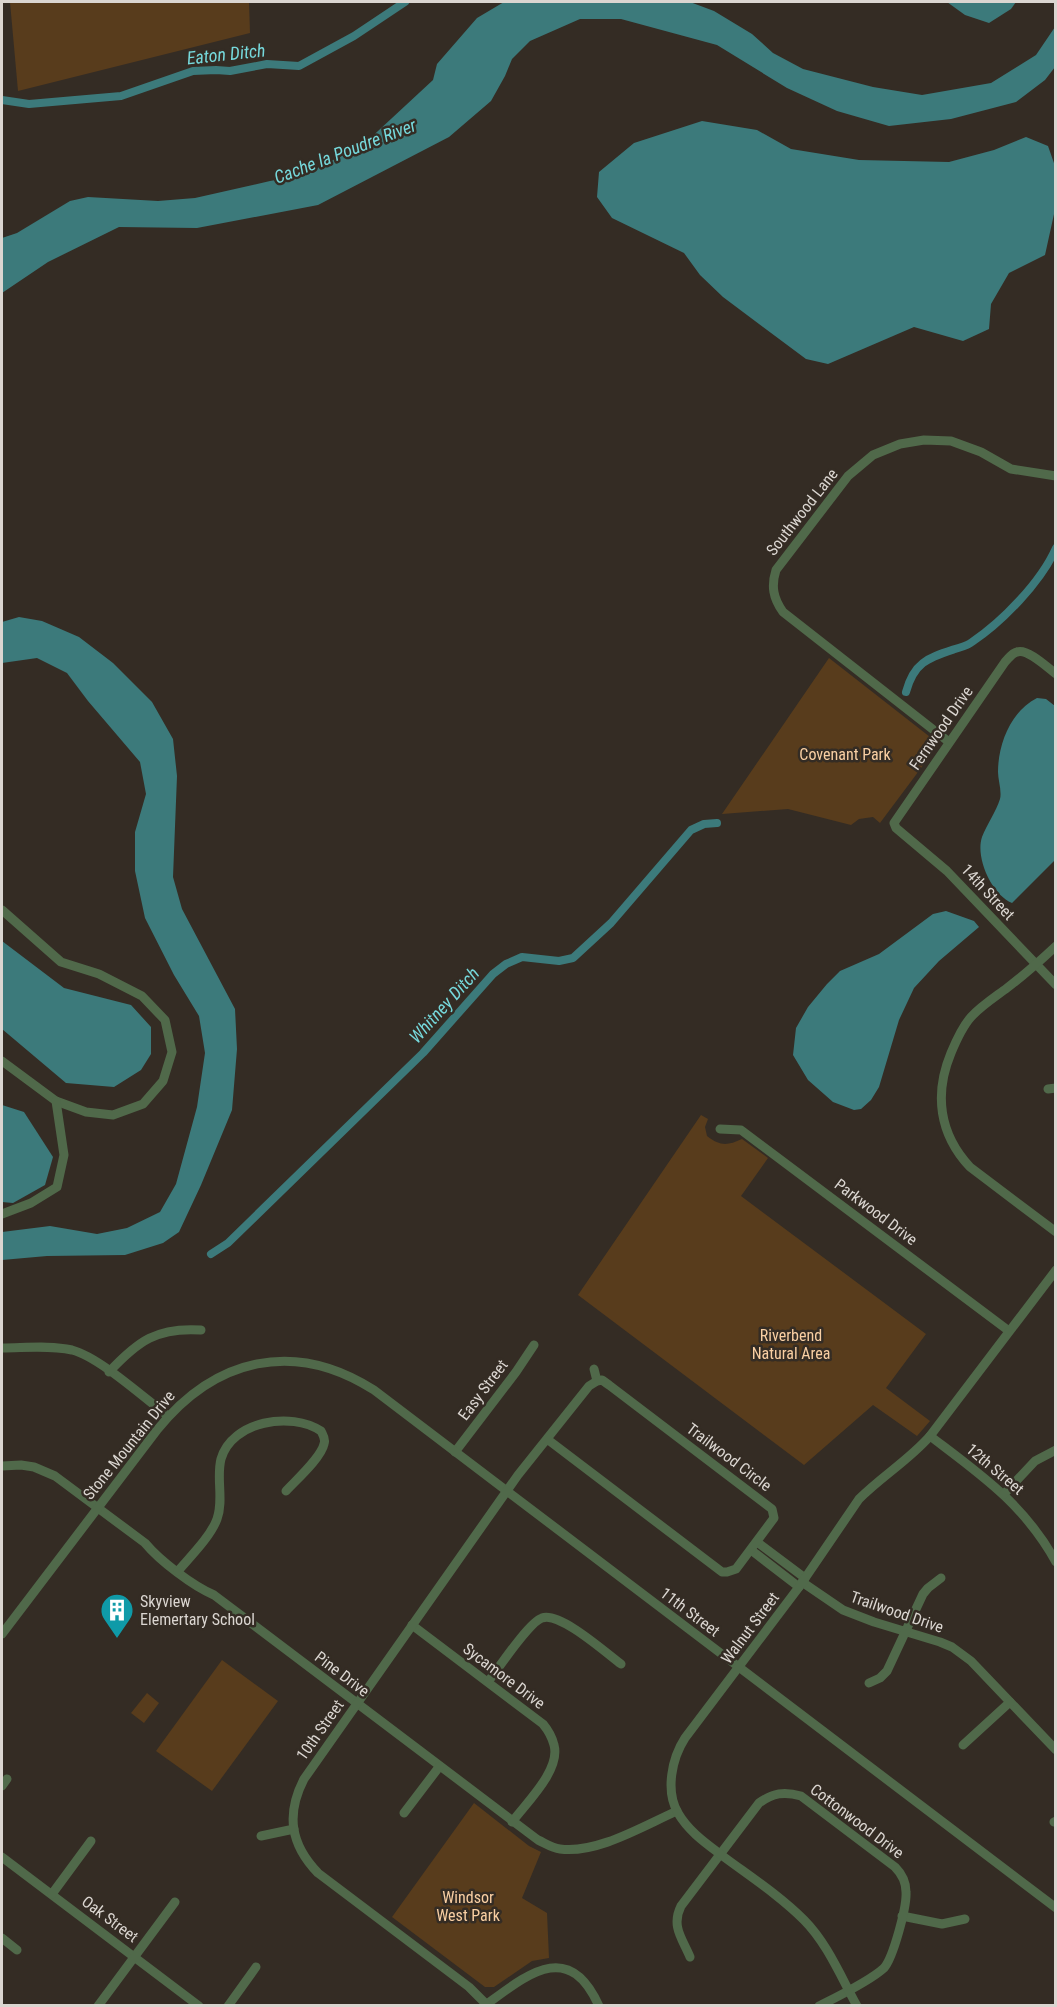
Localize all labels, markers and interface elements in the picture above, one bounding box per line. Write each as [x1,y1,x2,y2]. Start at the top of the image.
water label: Eaton Ditch [186,39,266,69]
water label: Cache la Poudre River [271,114,420,188]
street label: Southwood Lane [762,465,842,559]
street label: Fernwood Drive [905,683,977,773]
park label: Covenant Park [799,745,891,764]
street label: 14th Street [957,860,1019,924]
water label: Whitney Ditch [405,963,483,1047]
street label: Parkwood Drive [831,1175,921,1249]
park label: Riverbend Natural Area [752,1326,830,1363]
street label: Easy Street [454,1356,512,1424]
street label: Stone Mountain Drive [79,1387,179,1503]
street label: Trailwood Circle [683,1419,775,1495]
street label: 12th Street [962,1439,1028,1499]
street label: 11th Street [657,1584,724,1641]
street label: Trailwood Drive [848,1587,946,1637]
street label: Walnut Street [717,1588,783,1668]
building icon: Skyview Elemertary School [99,1592,135,1639]
place label: Skyview Elemertary School [140,1592,255,1629]
street label: Sycamore Drive [459,1639,549,1713]
street label: Pine Drive [311,1647,373,1701]
street label: 10th Street [292,1696,348,1764]
street label: Cottonwood Drive [806,1780,908,1862]
park label: Windsor West Park [436,1888,501,1925]
street label: Oak Street [78,1892,142,1947]

